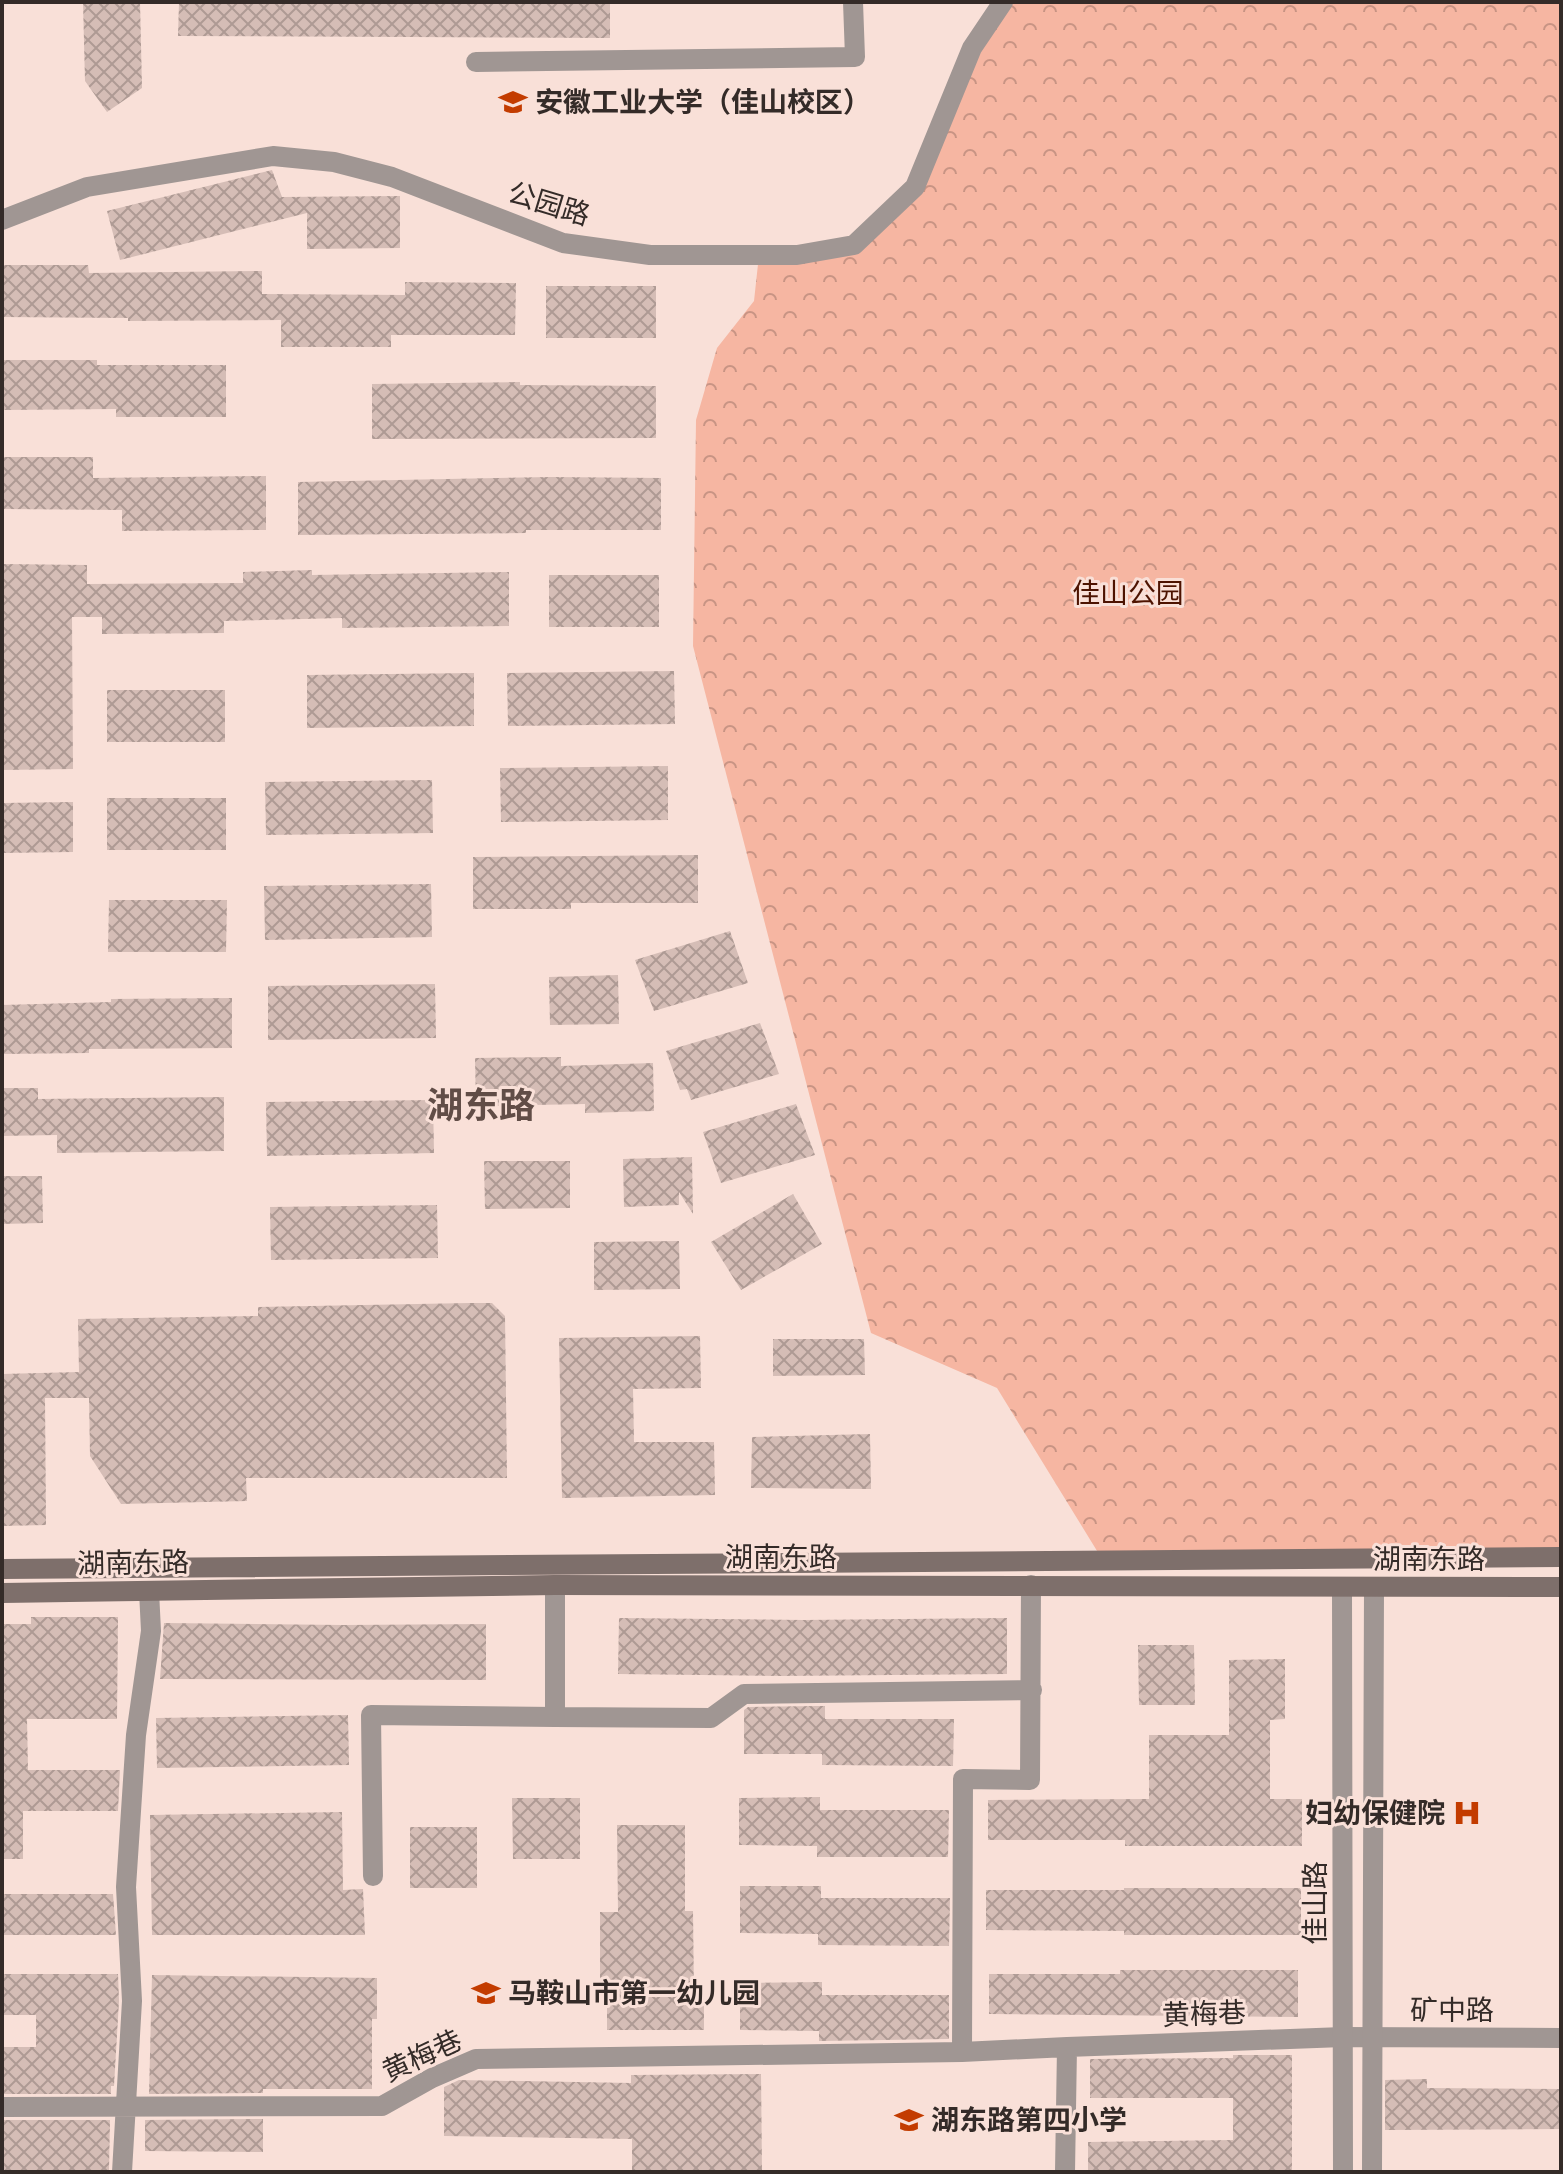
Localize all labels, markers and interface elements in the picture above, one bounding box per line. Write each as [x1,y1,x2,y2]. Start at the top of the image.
place label: 安徽工业大学（佳山校区） [535,82,871,123]
school or university icon: 安徽工业大学（佳山校区） [498,87,528,117]
street label: 公园路 [503,172,595,236]
park label: 佳山公园 [1072,573,1184,614]
district label: 湖东路 [427,1079,535,1131]
street label: 湖南东路 [725,1537,837,1578]
street label: 湖南东路 [1373,1539,1485,1580]
street label: 湖南东路 [77,1542,189,1584]
place label: 妇幼保健院 [1305,1793,1445,1834]
hospital icon: 妇幼保健院 [1452,1798,1482,1828]
street label: 佳山路 [1295,1861,1336,1945]
place label: 马鞍山市第一幼儿园 [508,1973,760,2014]
school or university icon: 马鞍山市第一幼儿园 [471,1978,501,2008]
street label: 矿中路 [1410,1990,1494,2031]
street label: 黄梅巷 [1161,1992,1247,2036]
street label: 黄梅巷 [375,2020,469,2092]
place label: 湖东路第四小学 [931,2100,1127,2141]
school or university icon: 湖东路第四小学 [894,2105,924,2135]

